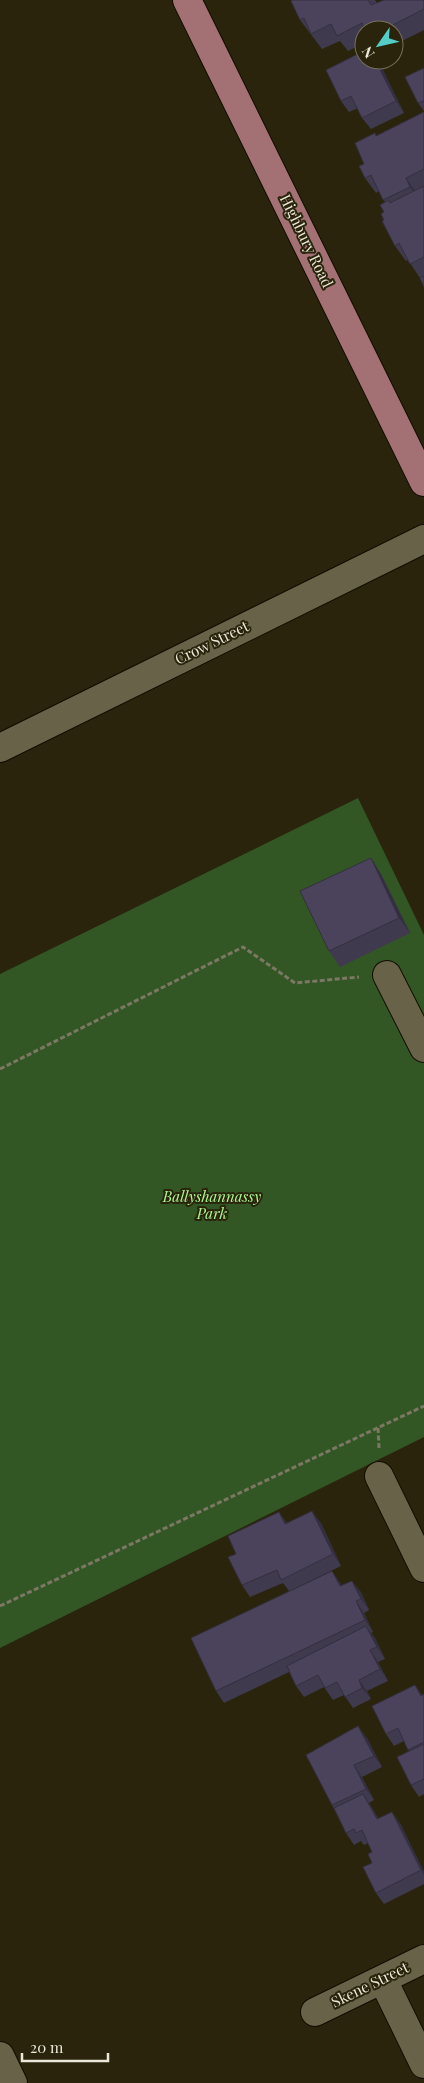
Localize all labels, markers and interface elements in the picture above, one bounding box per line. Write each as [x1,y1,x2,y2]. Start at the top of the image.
north arrow [354,20,404,70]
text: N [357,43,379,62]
street label: Highbury Road [276,191,338,291]
street label: Crow Street [171,615,253,669]
park label: Ballyshannassy Park [162,1186,261,1223]
street label: Skene Street [327,1956,412,2012]
scale bar [22,2030,109,2062]
text: 20 m [30,2037,64,2057]

